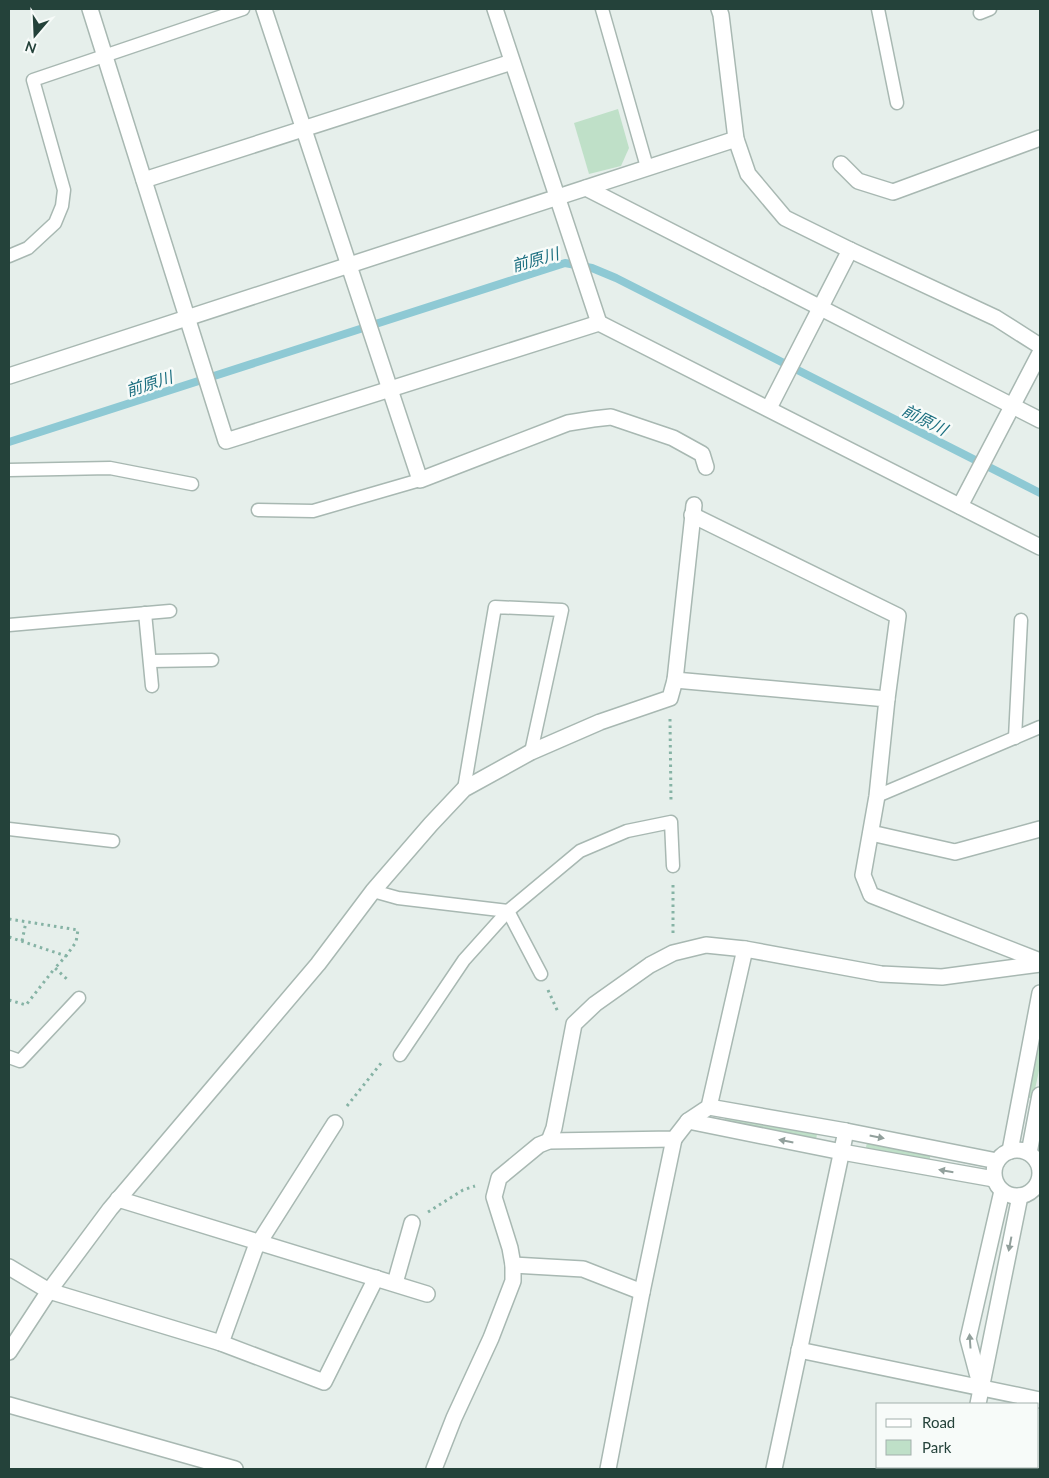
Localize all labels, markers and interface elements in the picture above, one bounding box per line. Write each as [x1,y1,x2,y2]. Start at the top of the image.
north arrow [10,10,60,60]
text: N [23,38,38,58]
water label: 前原川 [509,243,563,275]
water label: 前原川 [123,366,177,399]
water label: 前原川 [899,400,952,439]
one-way arrow [870,1133,885,1141]
one-way arrow [779,1137,794,1145]
one-way arrow [938,1166,954,1174]
one-way arrow [1006,1236,1014,1251]
one-way arrow [966,1332,974,1348]
legend [876,1403,1039,1468]
text: Road [922,1413,955,1431]
text: Park [922,1438,952,1456]

